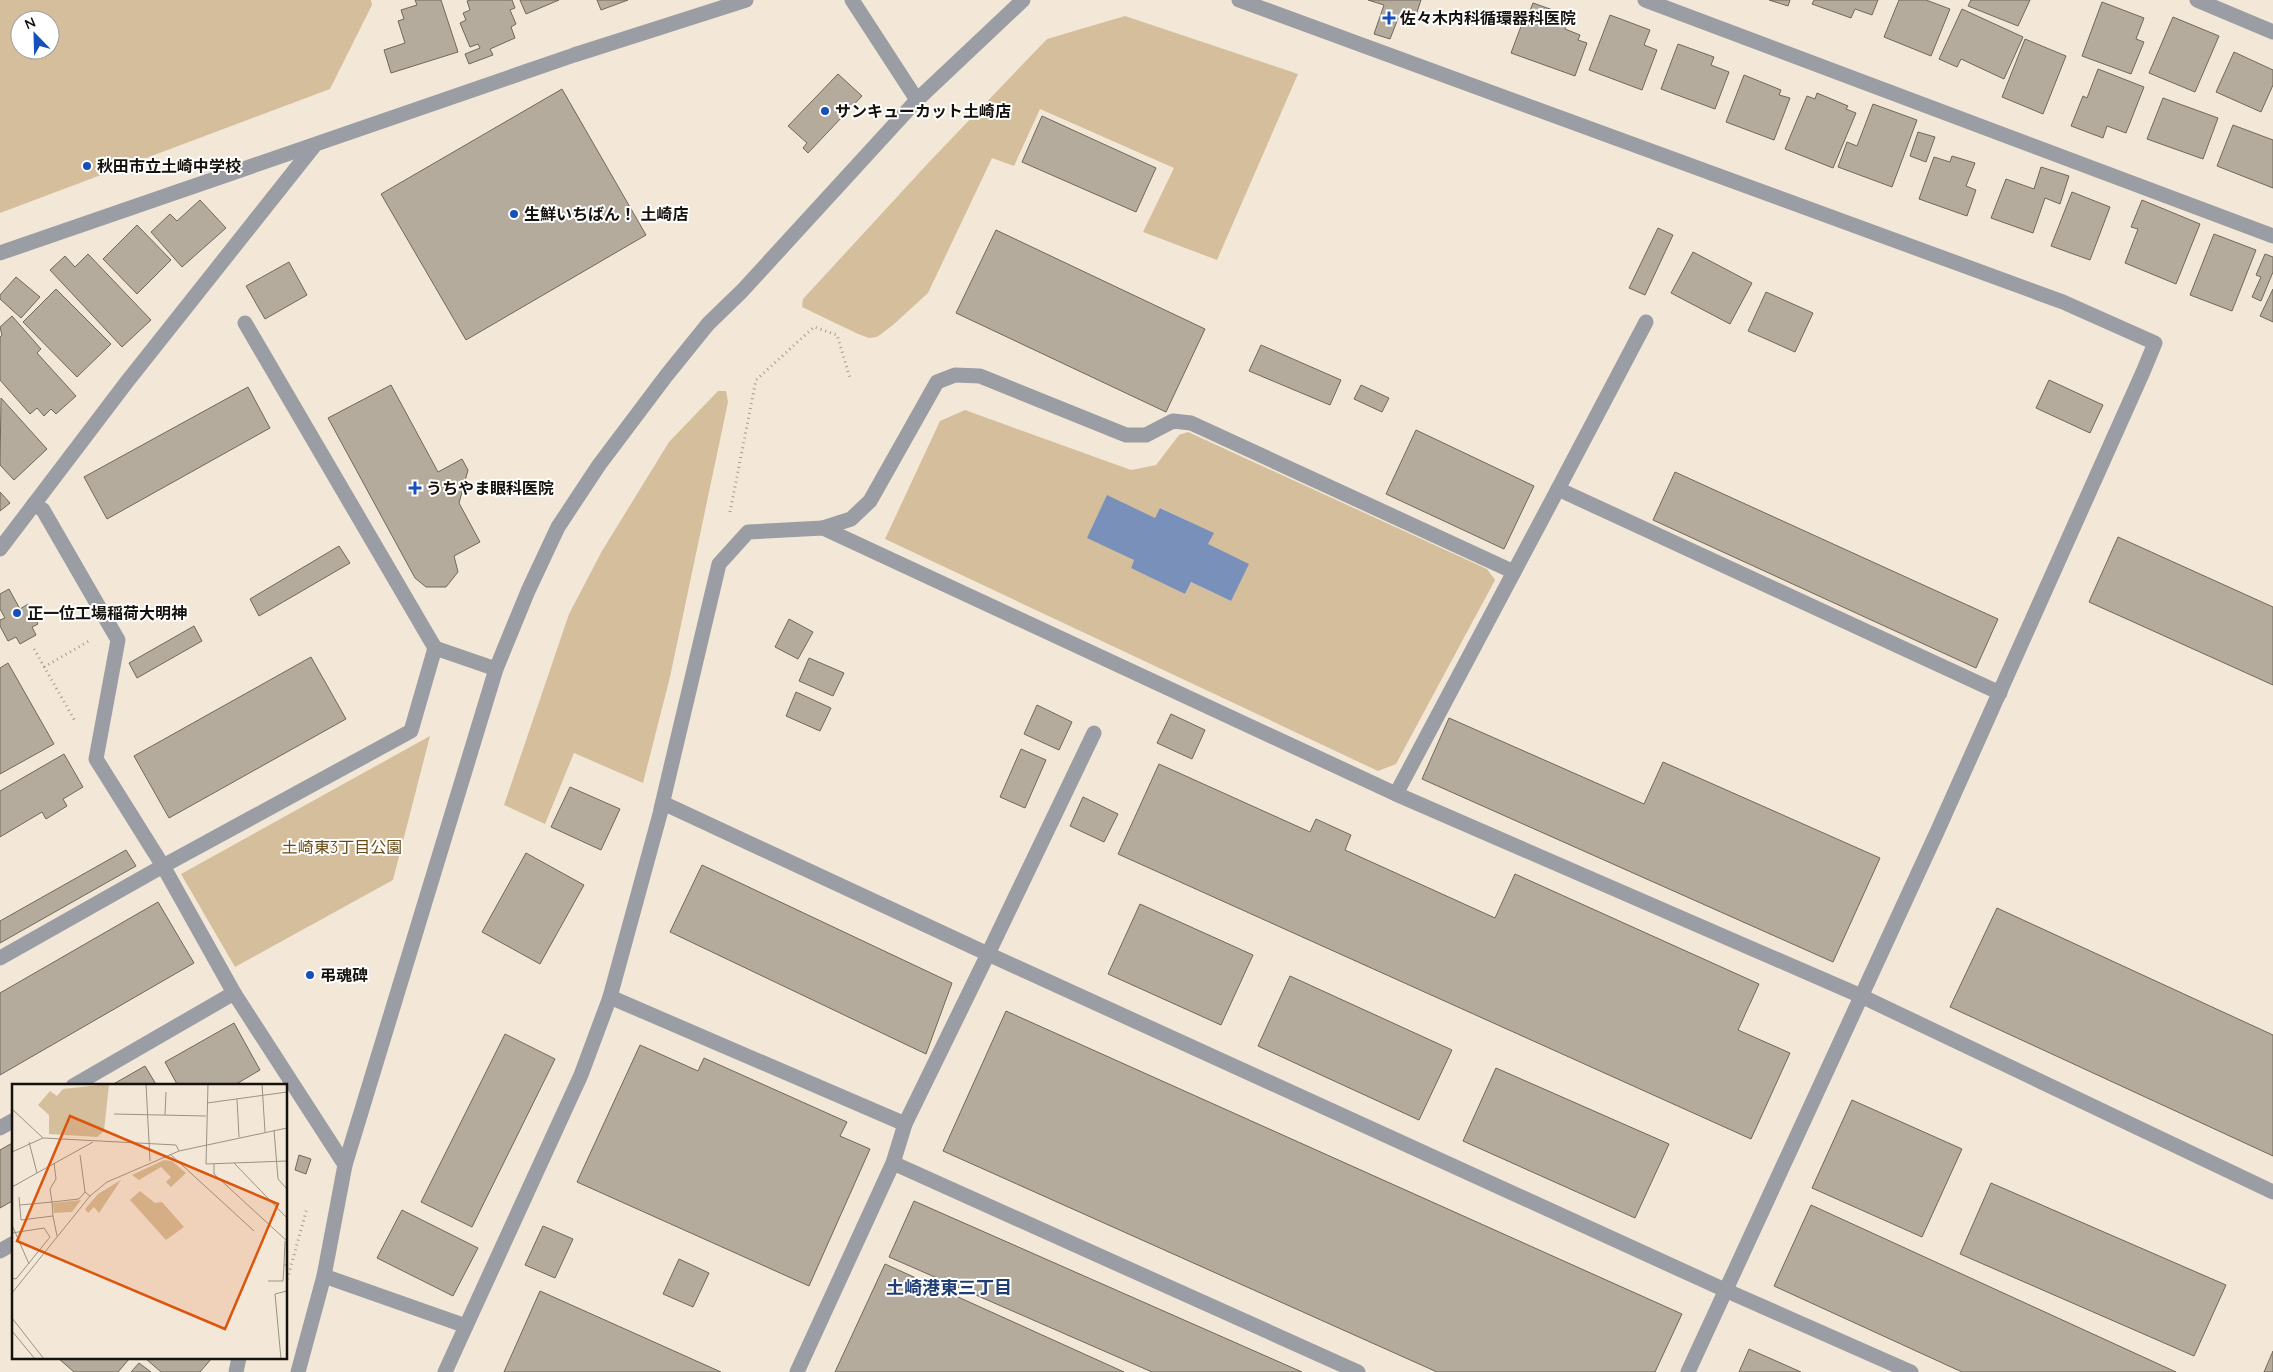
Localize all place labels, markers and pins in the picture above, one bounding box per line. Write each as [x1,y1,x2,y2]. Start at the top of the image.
place label: 佐々木内科循環器科医院 [1399,8,1576,28]
marker: 佐々木内科循環器科医院 [1382,11,1396,25]
place label: サンキューカット土崎店 [835,101,1011,121]
marker: サンキューカット土崎店 [819,105,831,117]
place label: 秋田市立土崎中学校 [97,156,241,176]
marker: 秋田市立土崎中学校 [81,160,93,172]
place label: 生鮮いちばん！ 土崎店 [524,204,688,224]
marker: 生鮮いちばん！ 土崎店 [508,208,520,220]
place label: うちやま眼科医院 [426,478,554,498]
marker: うちやま眼科医院 [408,481,422,495]
place label: 正一位工場稲荷大明神 [27,603,187,623]
marker: 正一位工場稲荷大明神 [11,607,23,619]
place label: 弔魂碑 [320,965,368,985]
marker: 弔魂碑 [304,969,316,981]

